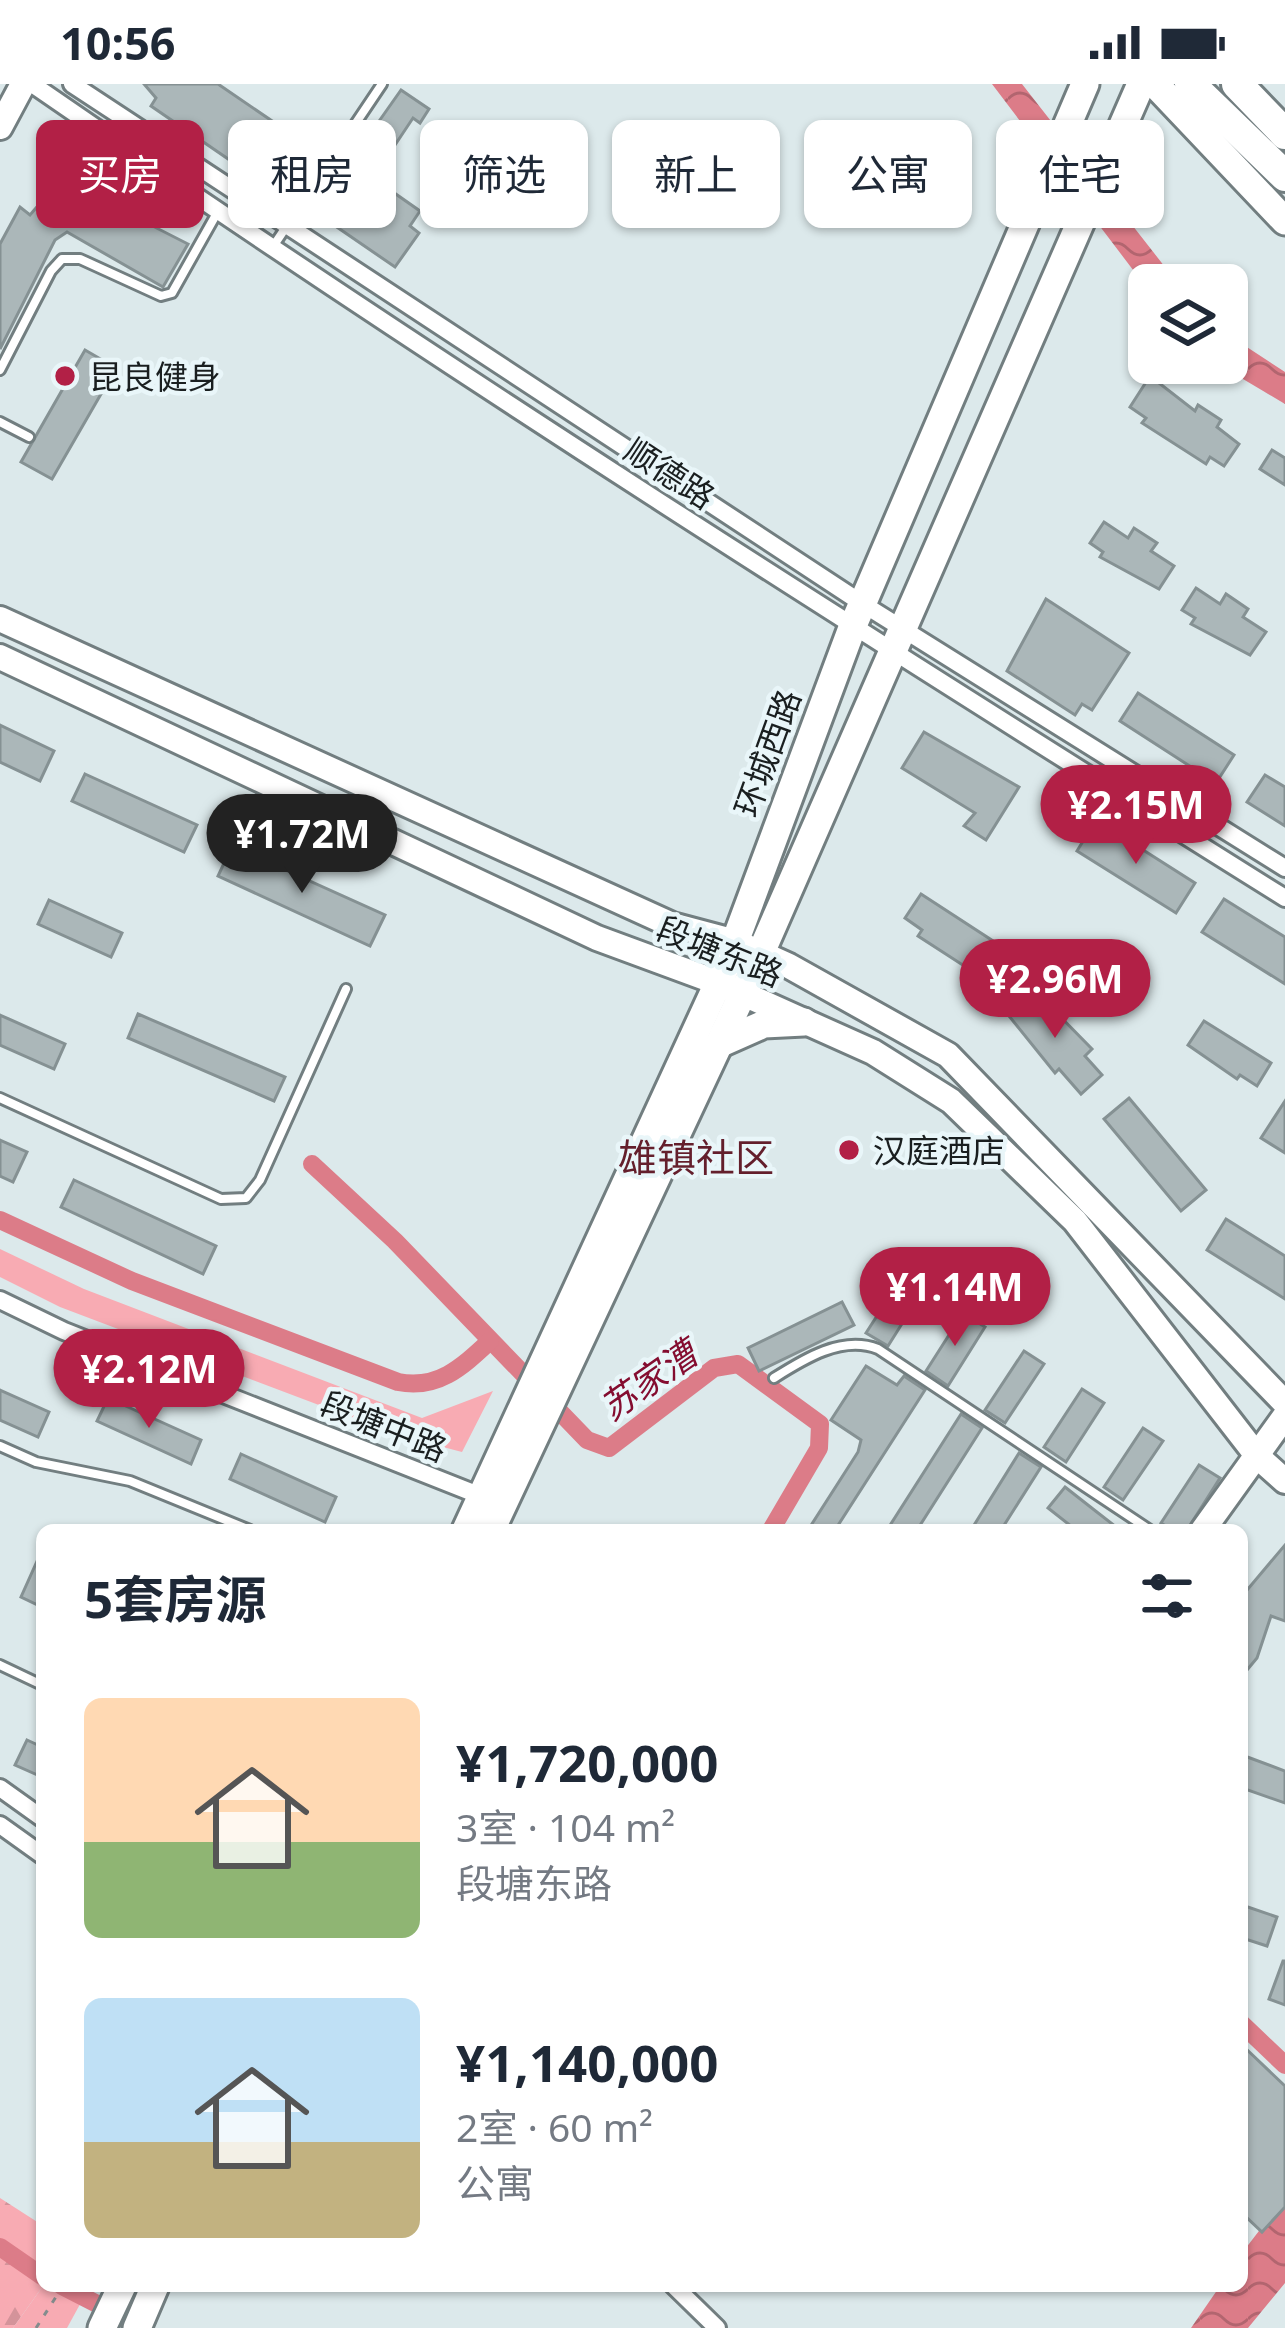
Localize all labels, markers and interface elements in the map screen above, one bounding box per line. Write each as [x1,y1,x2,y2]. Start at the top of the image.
text: 10:56 [60,12,176,73]
chip: 买房 [36,120,204,228]
chip: 租房 [228,120,396,228]
chip: 筛选 [420,120,588,228]
chip: 新上 [612,120,780,228]
chip: 公寓 [804,120,972,228]
chip: 住宅 [996,120,1164,228]
map controls [1128,264,1248,384]
button: layers [1128,264,1248,384]
place label: 昆良健身 [89,354,221,399]
marker: 昆良健身 [52,363,78,389]
street label: 顺德路 [616,427,724,519]
street label: 环城西路 [723,683,811,823]
pin: ¥2.15M [1038,765,1234,867]
text: ¥2.15M [1068,777,1204,830]
pin: ¥1.72M [204,794,400,896]
text: ¥1.72M [234,806,370,859]
street label: 段塘东路 [650,905,790,997]
pin: ¥2.96M [957,939,1153,1041]
text: ¥2.96M [987,951,1123,1004]
place label: 汉庭酒店 [873,1128,1005,1173]
district label: 雄镇社区 [618,1130,774,1183]
marker: 汉庭酒店 [836,1137,862,1163]
pin: ¥1.14M [857,1247,1053,1349]
text: ¥1.14M [887,1259,1023,1312]
water label: 苏家漕 [590,1326,711,1431]
pin: ¥2.12M [51,1329,247,1431]
text: ¥2.12M [81,1341,217,1394]
street label: 段塘中路 [314,1380,454,1472]
text: 5套房源 [84,1563,266,1633]
icon: filters [1134,1563,1200,1629]
text: ¥1,720,000 [456,1727,718,1797]
icon: home [180,1746,324,1890]
text: 3室 · 104 m² [456,1800,675,1853]
text: 段塘东路 [456,1856,612,1909]
text: ¥1,140,000 [456,2027,718,2097]
icon: home [180,2046,324,2190]
text: 2室 · 60 m² [456,2100,653,2153]
text: 公寓 [456,2156,534,2209]

